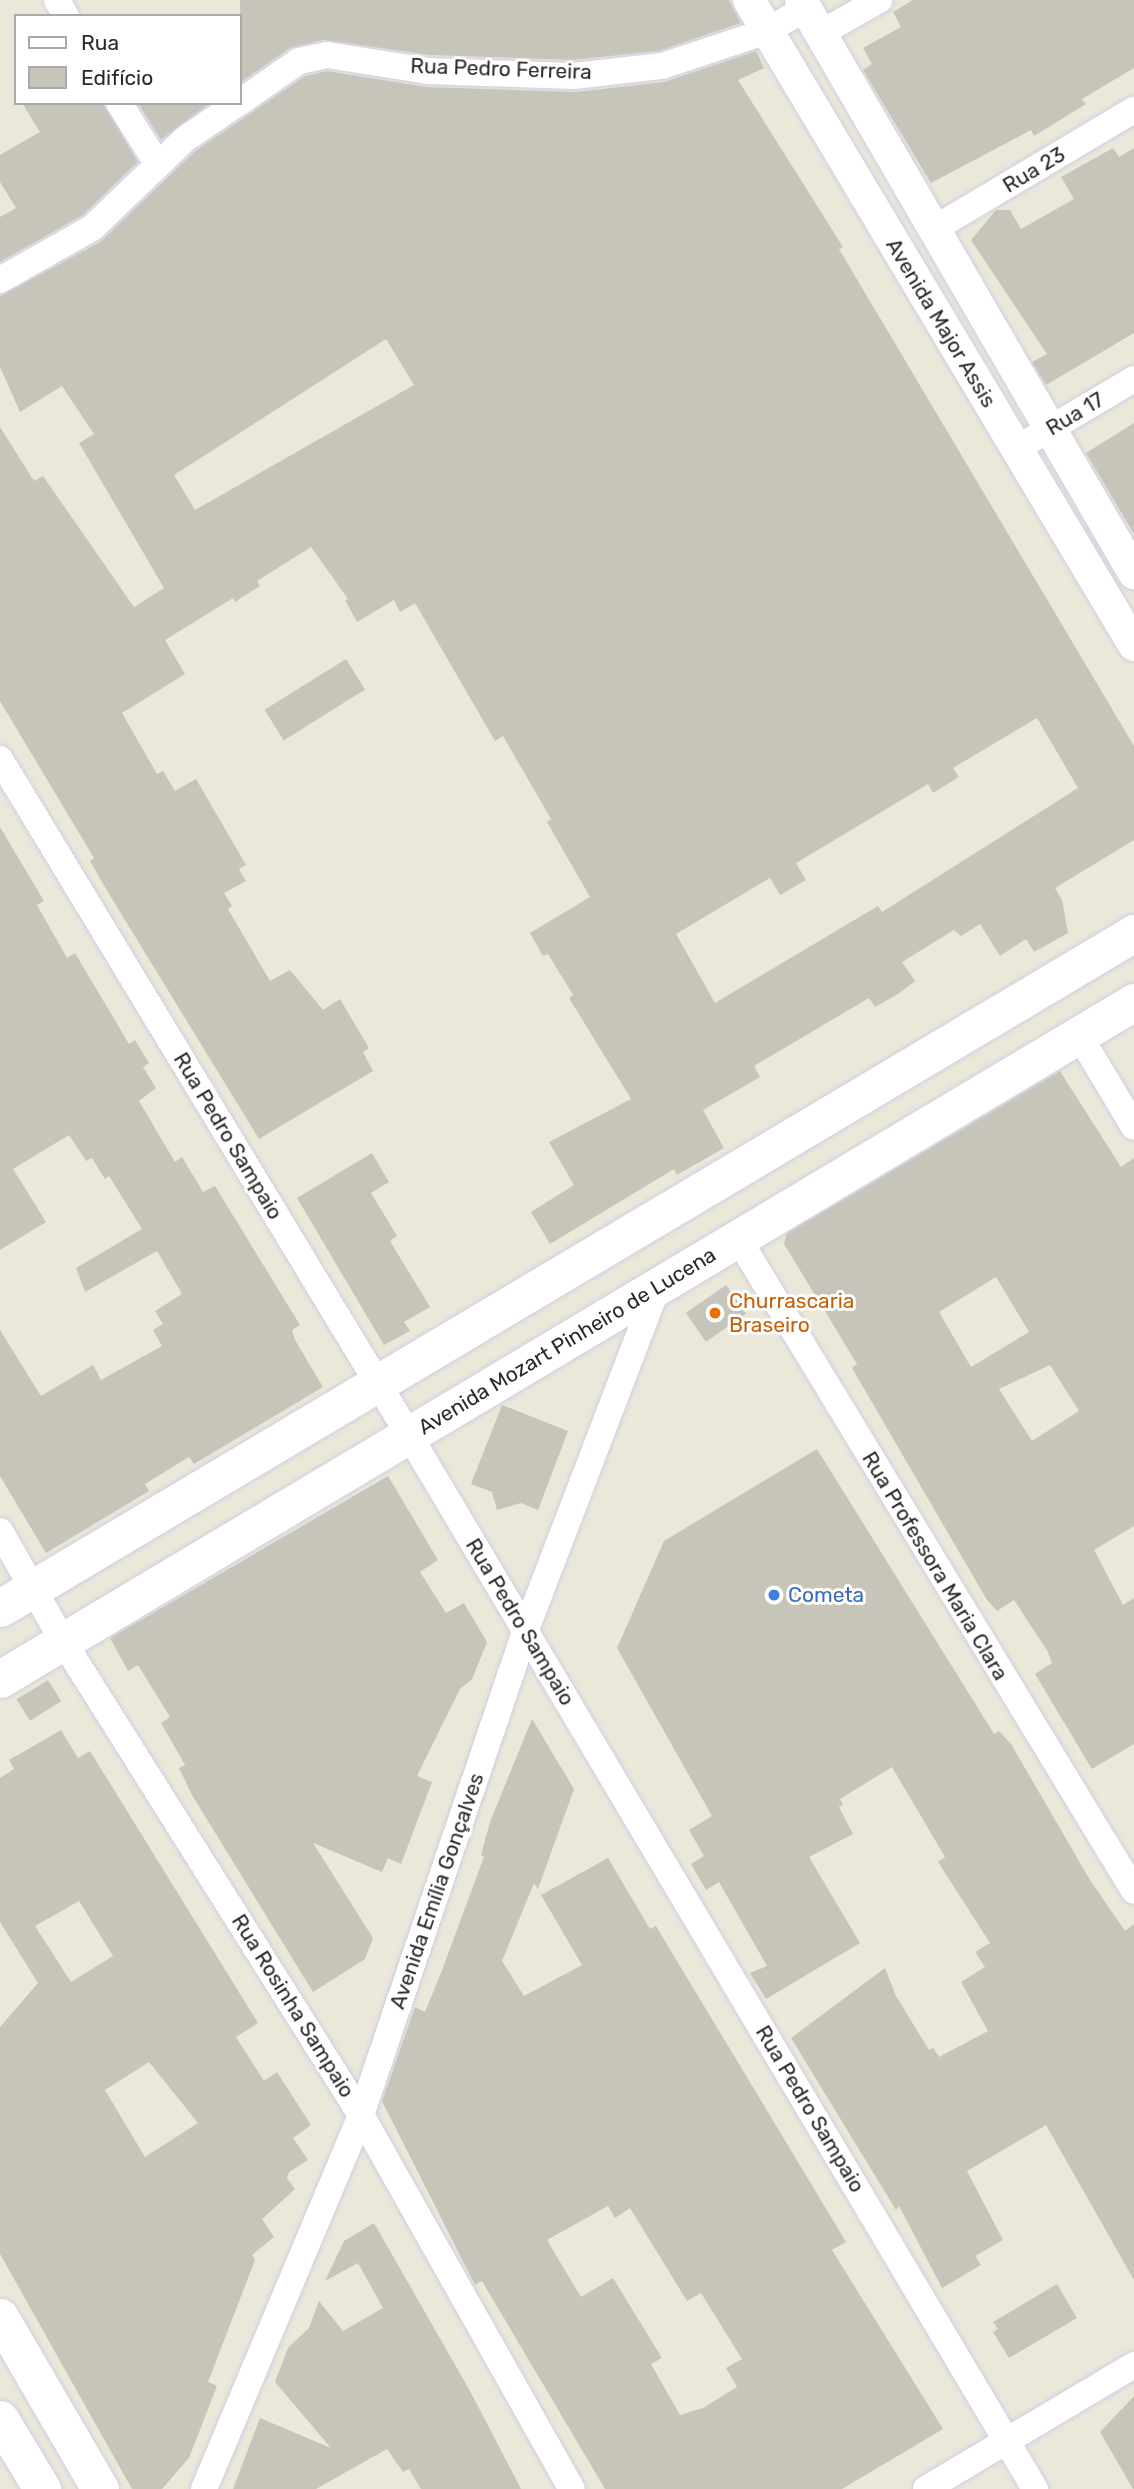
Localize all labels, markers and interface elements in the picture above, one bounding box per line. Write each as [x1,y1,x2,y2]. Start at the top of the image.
legend [14,14,242,105]
text: Rua [81,30,119,55]
street label: Rua Pedro Ferreira [410,53,592,85]
text: Edifício [81,65,153,90]
street label: Rua 23 [998,142,1070,198]
street label: Avenida Major Assis [880,233,1002,413]
street label: Rua 17 [1042,387,1108,441]
street label: Rua Pedro Sampaio [168,1048,288,1224]
street label: Avenida Mozart Pinheiro de Lucena [414,1242,720,1440]
place label: Churrascaria Braseiro [729,1288,854,1338]
marker: Churrascaria Braseiro [707,1305,723,1321]
street label: Rua Professora Maria Clara [857,1447,1013,1685]
street label: Rua Pedro Sampaio [460,1534,580,1710]
place label: Cometa [788,1582,864,1608]
marker: Cometa [766,1587,782,1603]
street label: Avenida Emília Gonçalves [385,1770,489,2012]
street label: Rua Rosinha Sampaio [226,1910,360,2102]
street label: Rua Pedro Sampaio [750,2021,870,2197]

